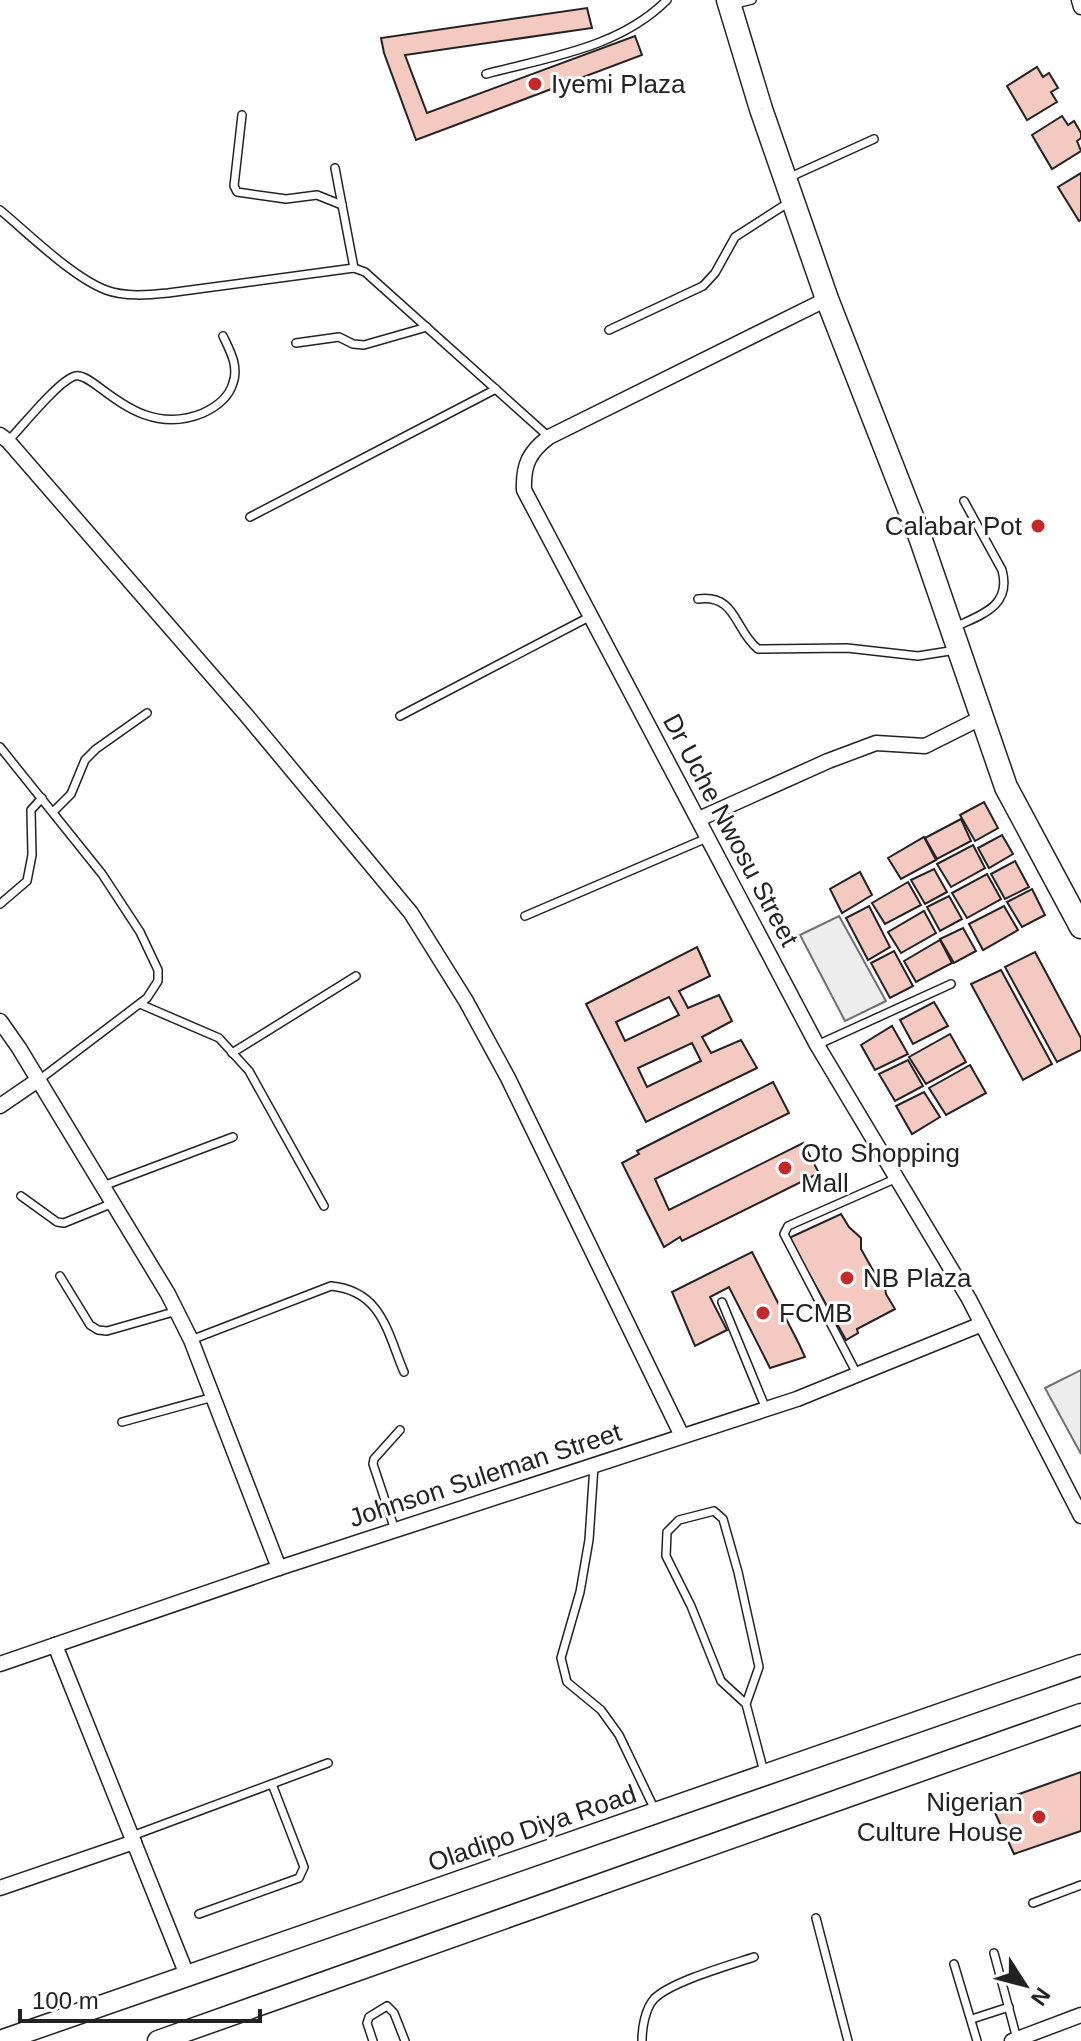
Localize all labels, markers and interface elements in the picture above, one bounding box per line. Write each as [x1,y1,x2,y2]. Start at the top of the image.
place label: Iyemi Plaza [551,69,686,99]
marker: Iyemi Plaza [526,75,544,93]
place label: Calabar Pot [885,511,1023,541]
marker: Calabar Pot [1029,517,1047,535]
street label: Dr Uche Nwosu Street [657,709,805,952]
place label: Oto Shopping Mall [801,1138,960,1198]
marker: Oto Shopping Mall [776,1159,794,1177]
place label: NB Plaza [863,1263,972,1293]
marker: NB Plaza [838,1269,856,1287]
place label: FCMB [779,1298,853,1328]
marker: FCMB [754,1304,772,1322]
street label: Johnson Suleman Street [345,1417,626,1533]
street label: Oladipo Diya Road [424,1778,640,1878]
place label: Nigerian Culture House [857,1787,1023,1847]
marker: Nigerian Culture House [1030,1808,1048,1826]
north arrow [985,1945,1065,2025]
scale bar [20,1973,260,2023]
text: N [1026,1983,1056,2010]
text: 100 m [32,1987,99,2014]

